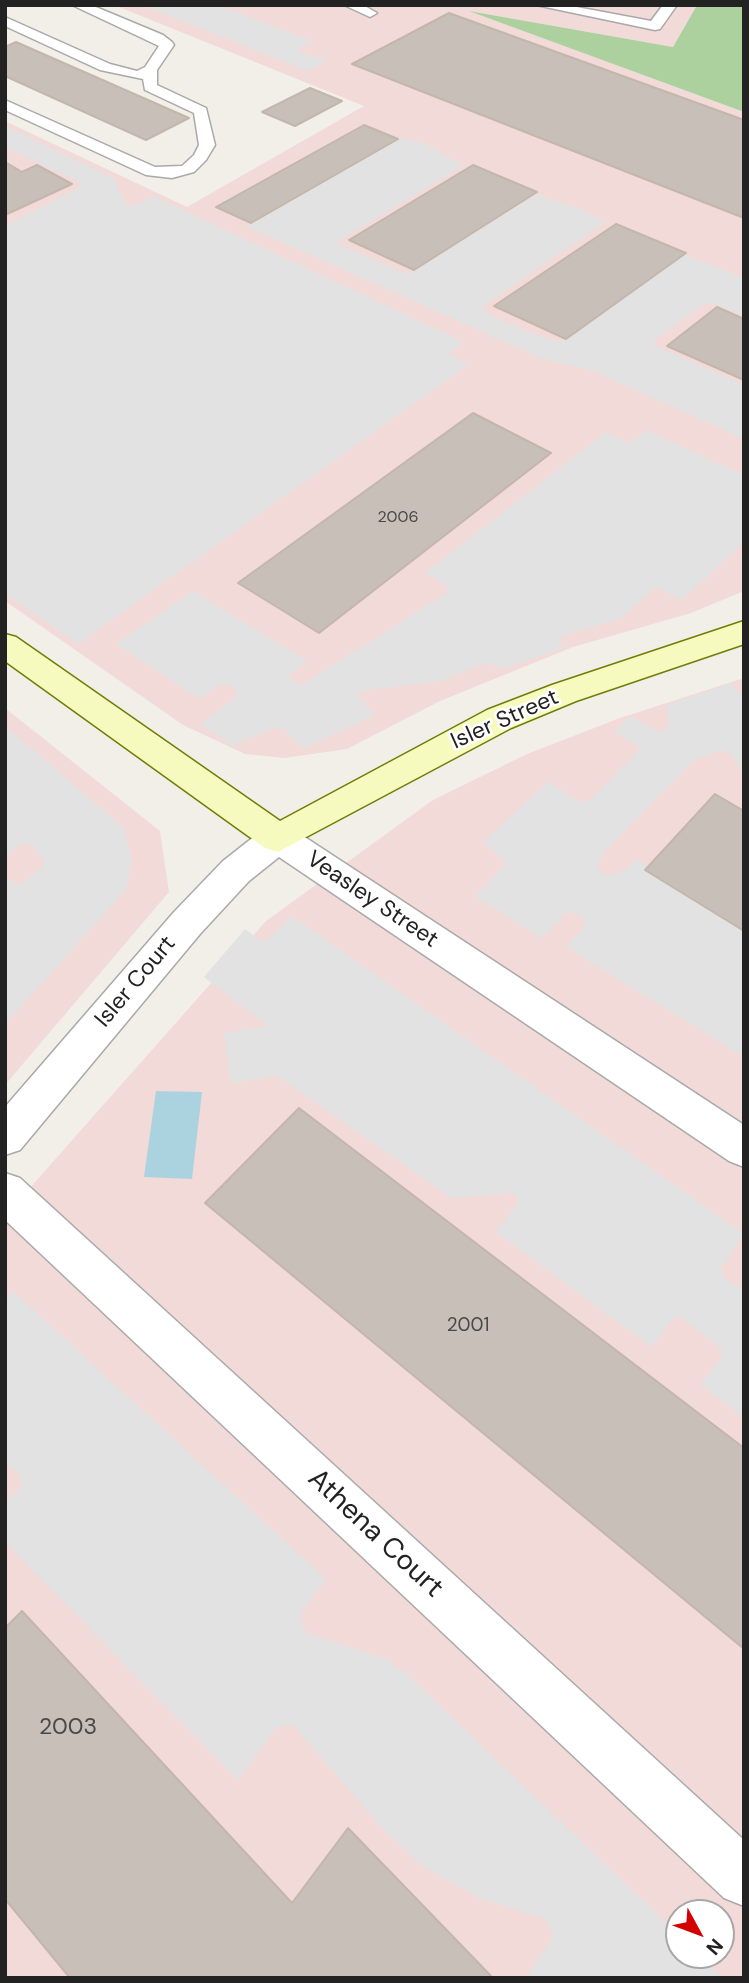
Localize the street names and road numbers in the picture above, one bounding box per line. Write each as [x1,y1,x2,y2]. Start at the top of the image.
street label: Isler Street [447,684,563,756]
street label: Veasley Street [301,846,443,954]
street label: Isler Court [90,931,182,1033]
street label: Athena Court [300,1463,450,1605]

